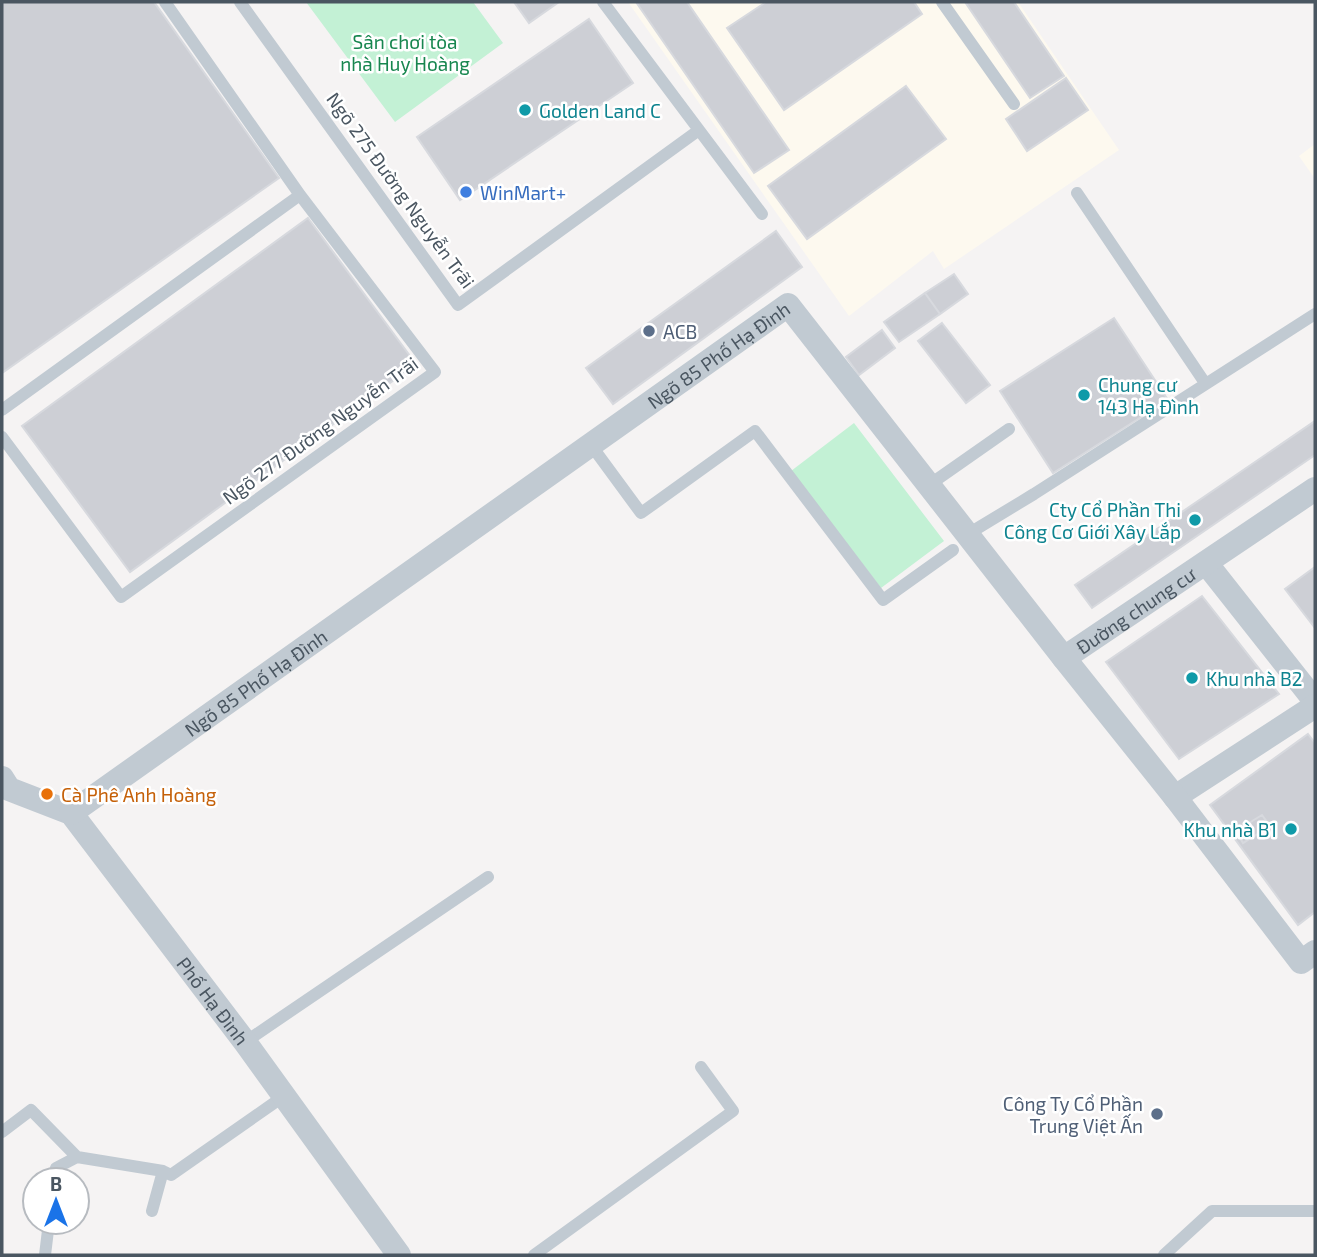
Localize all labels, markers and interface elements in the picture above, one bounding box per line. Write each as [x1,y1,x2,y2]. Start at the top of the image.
park label: Sân chơi tòa nhà Huy Hoàng [340,30,470,75]
street label: Ngõ 275 Đường Nguyễn Trãi [322,88,480,292]
place label: Golden Land C [539,99,661,122]
marker: Golden Land C [517,102,533,118]
place label: WinMart+ [480,181,566,204]
marker: WinMart+ [458,184,474,200]
street label: Ngõ 85 Phố Hạ Đình [642,296,794,413]
place label: ACB [663,320,697,343]
marker: ACB [641,323,657,339]
street label: Ngõ 277 Đường Nguyễn Trãi [218,351,422,509]
place label: Chung cư 143 Hạ Đình [1098,373,1199,418]
marker: Chung cư 143 Hạ Đình [1076,387,1092,403]
place label: Cty Cổ Phần Thi Công Cơ Giới Xây Lắp [1004,498,1181,543]
marker: Cty Cổ Phần Thi Công Cơ Giới Xây Lắp [1187,512,1203,528]
street label: Đường chung cư [1071,561,1200,658]
street label: Ngõ 85 Phố Hạ Đình [180,624,331,741]
place label: Khu nhà B2 [1206,667,1303,690]
marker: Khu nhà B2 [1184,670,1200,686]
place label: Cà Phê Anh Hoàng [61,783,217,806]
marker: Cà Phê Anh Hoàng [39,786,55,802]
place label: Khu nhà B1 [1184,818,1277,841]
marker: Khu nhà B1 [1283,821,1299,837]
street label: Phố Hạ Đình [173,952,254,1049]
place label: Công Ty Cổ Phần Trung Việt Ấn [1003,1092,1143,1137]
marker: Công Ty Cổ Phần Trung Việt Ấn [1149,1106,1165,1122]
north arrow [21,1166,91,1236]
text: B [50,1172,62,1195]

